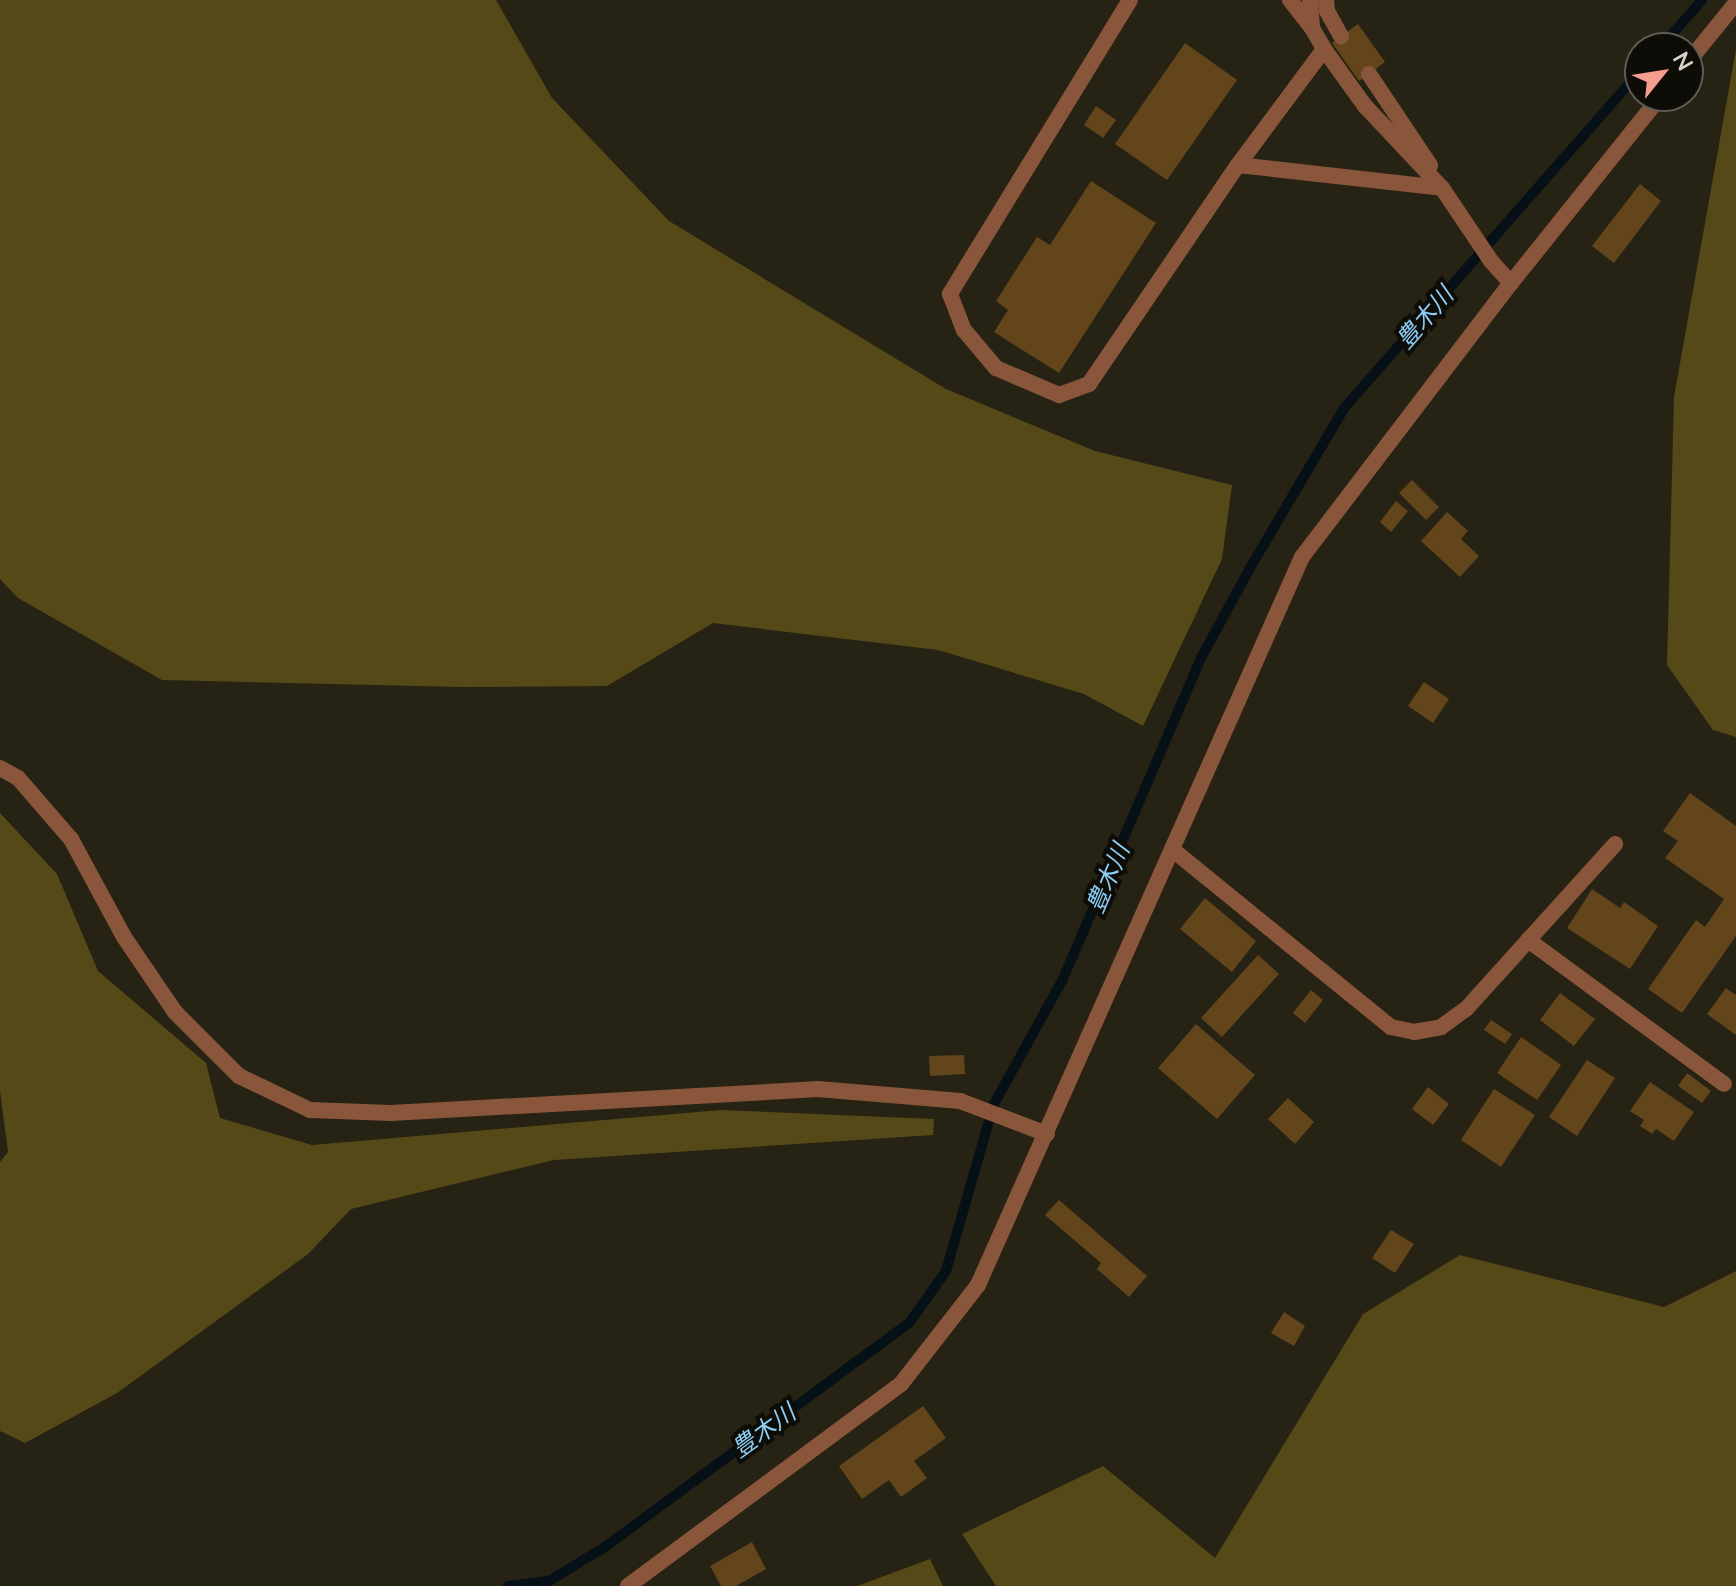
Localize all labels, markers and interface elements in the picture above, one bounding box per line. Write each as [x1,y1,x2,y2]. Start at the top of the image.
north arrow [1624,32,1704,112]
text: N [1668,47,1699,75]
water label: 豊木川 [1390,280,1458,354]
water label: 豊木川 [1080,839,1134,917]
water label: 豊木川 [725,1397,801,1463]

